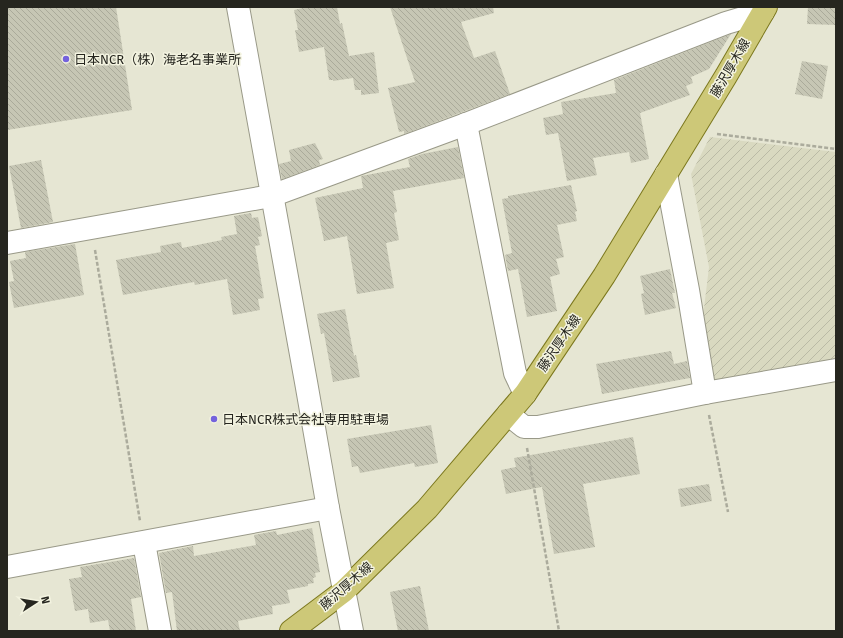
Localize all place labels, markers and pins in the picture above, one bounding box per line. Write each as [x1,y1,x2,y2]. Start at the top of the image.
place label: 日本NCR（株）海老名事業所 [74,52,241,67]
marker: 日本NCR（株）海老名事業所 [61,54,71,64]
place label: 日本NCR株式会社専用駐車場 [222,412,389,427]
marker: 日本NCR株式会社専用駐車場 [209,414,219,424]

